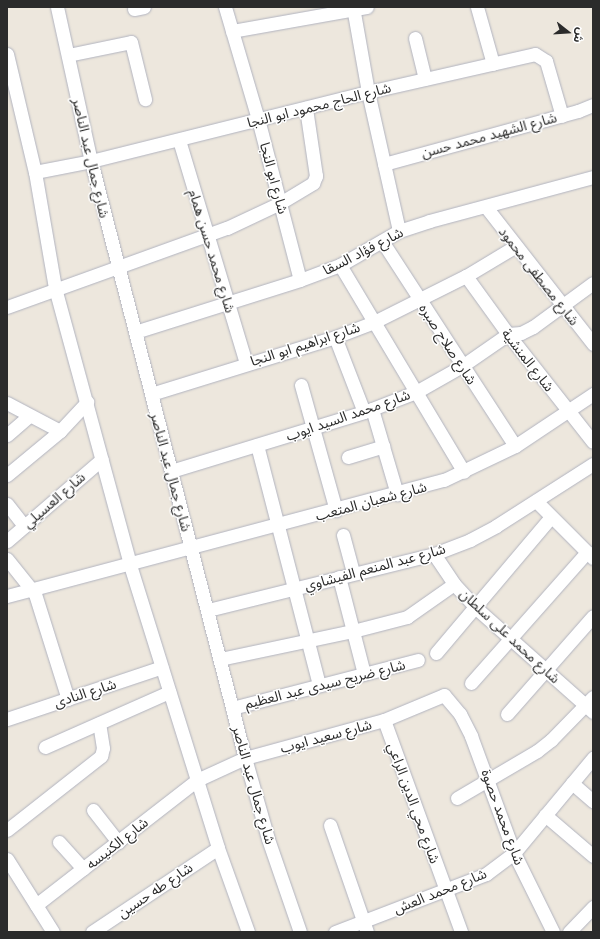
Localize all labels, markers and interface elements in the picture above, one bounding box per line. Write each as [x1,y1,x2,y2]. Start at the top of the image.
north arrow [548,12,588,52]
text: ش [572,27,587,44]
street label: شارع الحاج محمود ابو النجا [245,79,393,131]
street label: شارع جمال عبد الناصر [69,96,113,220]
street label: شارع الشهيد محمد حسن [419,109,559,161]
street label: شارع ابو النجا [256,140,292,216]
street label: شارع محمد حسن همام [185,187,239,315]
street label: شارع مصطفى محمود [495,223,583,329]
street label: شارع فؤاد السقا [320,224,406,278]
street label: شارع صلاح صبره [416,300,480,388]
street label: شارع ابراهيم ابو النجا [248,318,362,370]
street label: شارع المنشية [498,325,558,395]
street label: شارع محمد السيد ايوب [284,386,412,444]
street label: شارع جمال عبد الناصر [147,411,195,533]
street label: شارع العسيلي [19,468,89,532]
street label: شارع شعبان المتعب [313,478,429,524]
street label: شارع عبد المنعم الفيشاوي [303,540,447,594]
street label: شارع محمد على سلطان [456,585,564,687]
street label: شارع ضريح سيدى عبد العظيم [243,656,407,712]
street label: شارع النادى [52,675,118,711]
street label: شارع سعيد ايوب [278,716,374,756]
street label: شارع جمال عبد الناصر [229,724,279,846]
street label: شارع محي الدين الراعي [384,740,444,866]
street label: شارع محمد حصوة [478,767,528,867]
street label: شارع الكنيسه [83,814,151,872]
street label: شارع طه حسين [114,859,196,921]
street label: شارع محمد العش [391,865,489,917]

